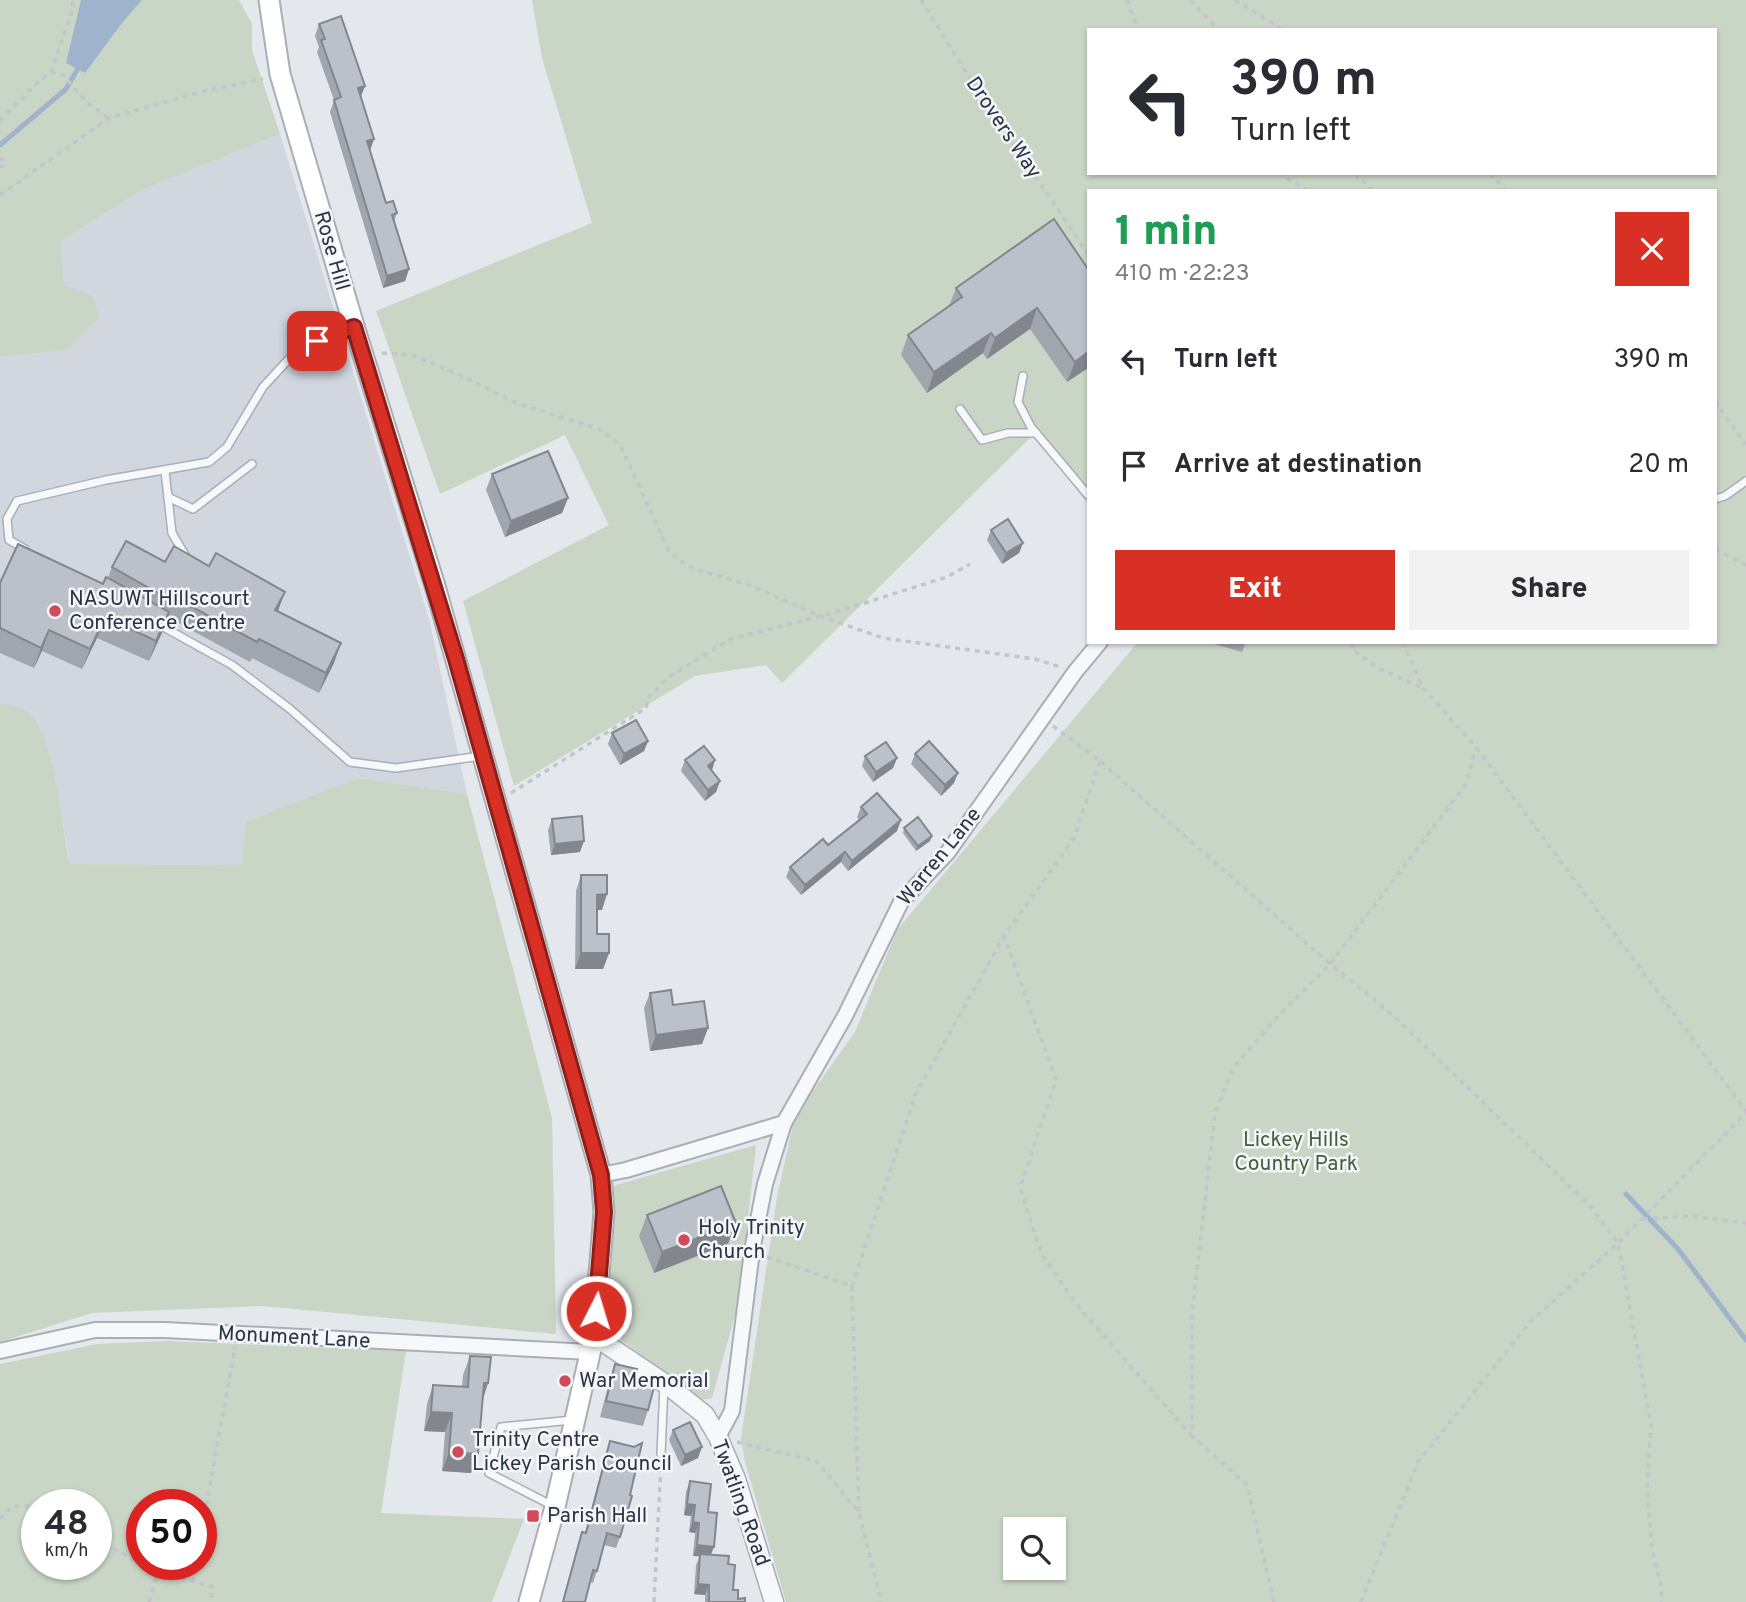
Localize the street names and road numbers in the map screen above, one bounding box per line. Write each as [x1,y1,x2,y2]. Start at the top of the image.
street label: Drovers Way [959,72,1047,184]
street label: Rose Hill [307,208,355,294]
street label: Warren Lane [892,802,988,912]
street label: Monument Lane [217,1321,371,1355]
street label: Twatling Road [705,1436,775,1570]

